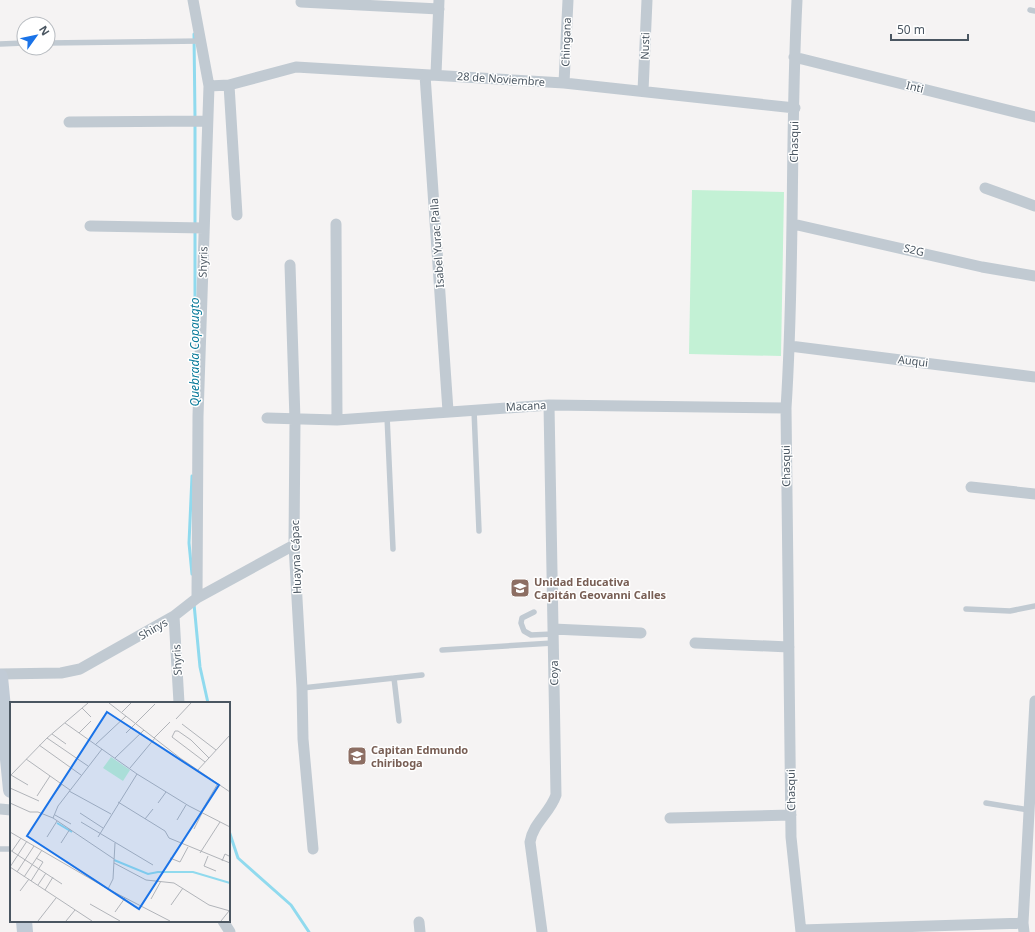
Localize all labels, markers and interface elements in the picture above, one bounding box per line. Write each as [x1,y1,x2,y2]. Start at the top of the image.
north arrow [16,16,56,56]
scale bar [891,16,968,42]
street label: Chingana [557,17,574,67]
text: 50 m [897,21,925,38]
text: N [36,22,54,38]
street label: Nusti [637,32,652,60]
street label: 28 de Noviembre [456,68,546,89]
street label: Inti [905,77,925,96]
street label: Chasqui [786,121,801,163]
street label: Isabel Yurac Palla [426,198,447,288]
street label: S2G [903,240,926,259]
street label: Shyris [194,246,211,278]
water label: Quebrada Copaugto [186,297,203,406]
street label: Auqui [897,351,929,370]
street label: Macana [505,397,547,414]
street label: Chasqui [778,445,793,487]
street label: Huayna Cápac [287,520,304,594]
place label: Unidad Educativa Capitán Geovanni Calles [534,574,667,602]
school or university icon: Unidad Educativa Capitán Geovanni Calles [509,577,531,599]
street label: Shirys [136,614,170,643]
street label: Shyris [168,644,185,676]
street label: Coya [546,660,561,686]
inset map [10,702,230,922]
place label: Capitan Edmundo chiriboga [371,742,468,770]
school or university icon: Capitan Edmundo chiriboga [346,745,368,767]
street label: Chasqui [783,769,798,811]

